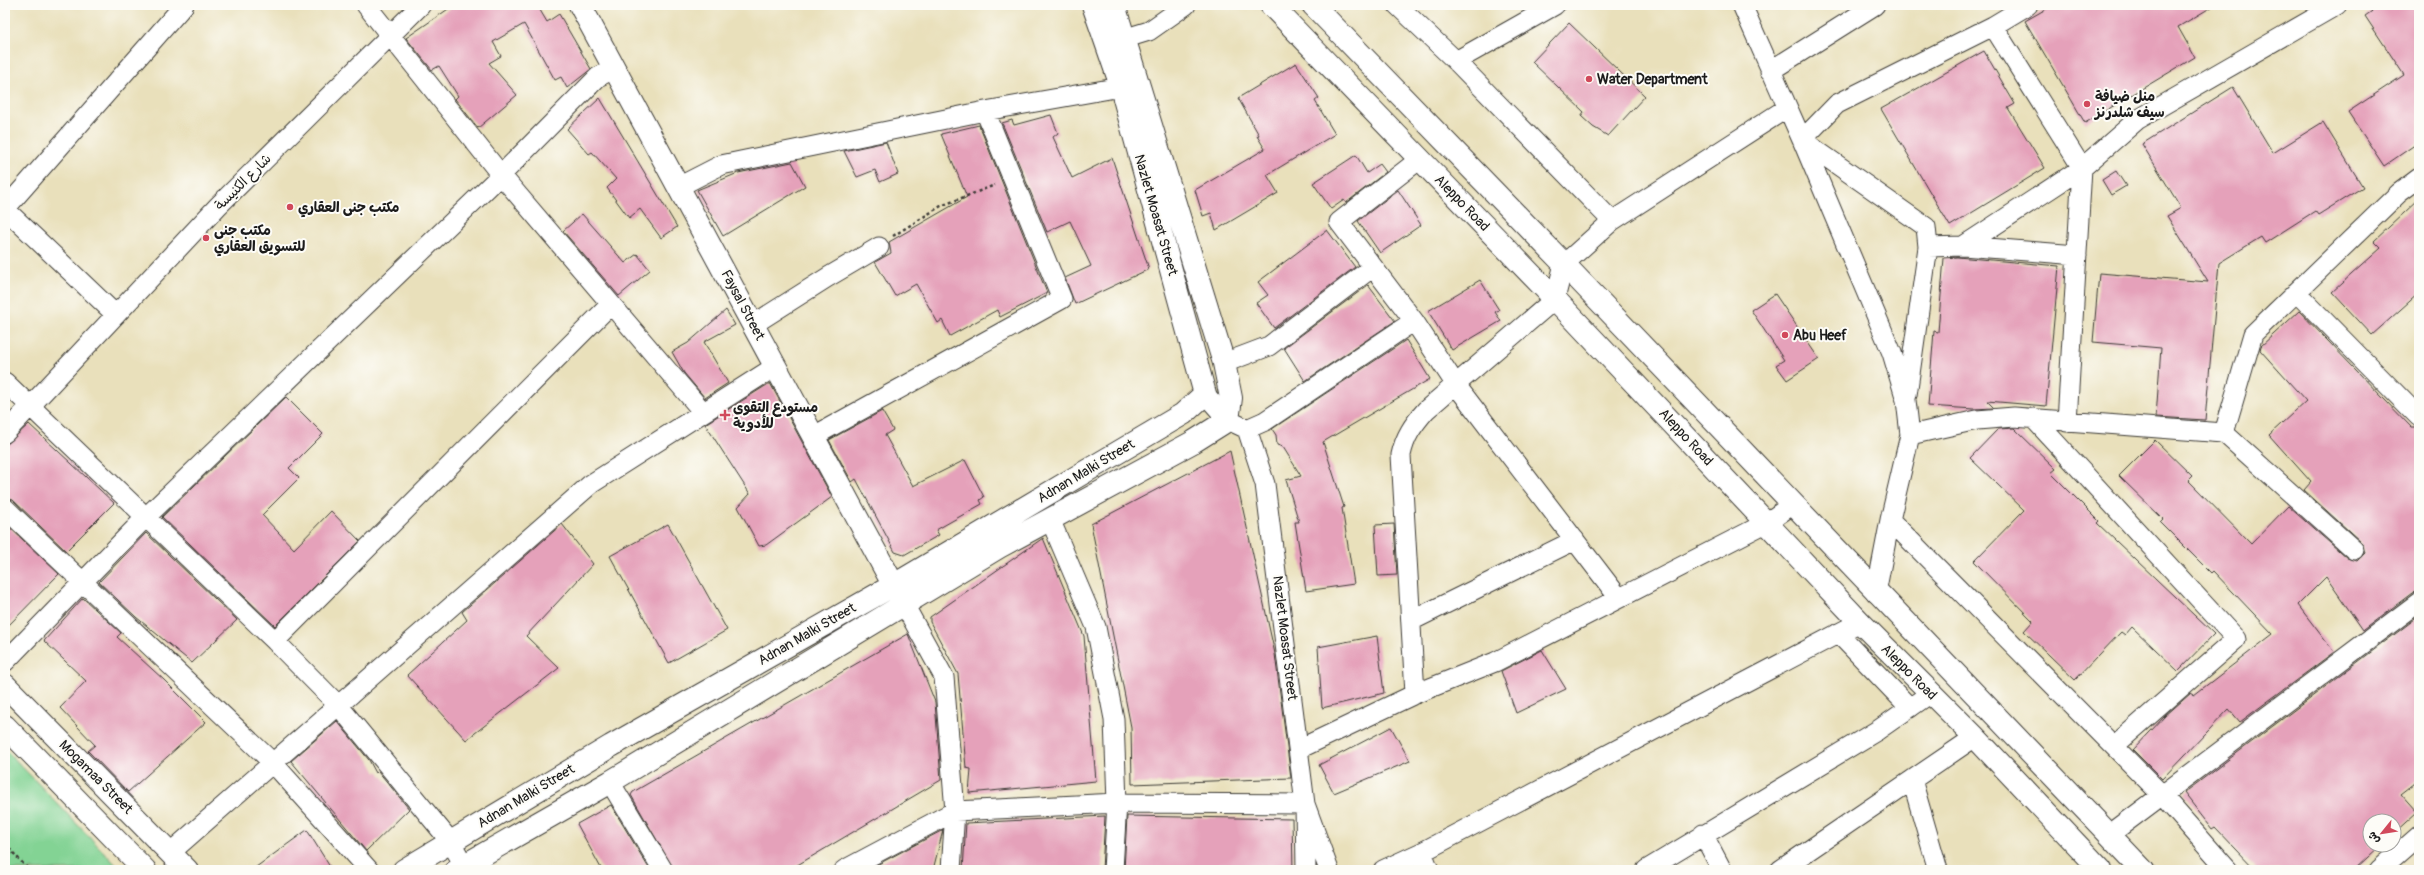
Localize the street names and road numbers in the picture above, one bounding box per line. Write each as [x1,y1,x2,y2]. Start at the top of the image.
street label: شارع الكنيسة [211,150,276,215]
street label: Nazlet Moasat Street [1131,152,1182,278]
street label: Aleppo Road [1431,171,1493,235]
street label: Faysal Street [717,267,769,343]
street label: Aleppo Road [1655,405,1717,469]
street label: Adnan Malki Street [1034,435,1138,507]
street label: Nazlet Moasat Street [1269,575,1301,702]
street label: Adnan Malki Street [755,599,859,669]
street label: Aleppo Road [1878,641,1941,704]
street label: Mogamaa Street [55,736,137,818]
street label: Adnan Malki Street [474,760,578,832]

